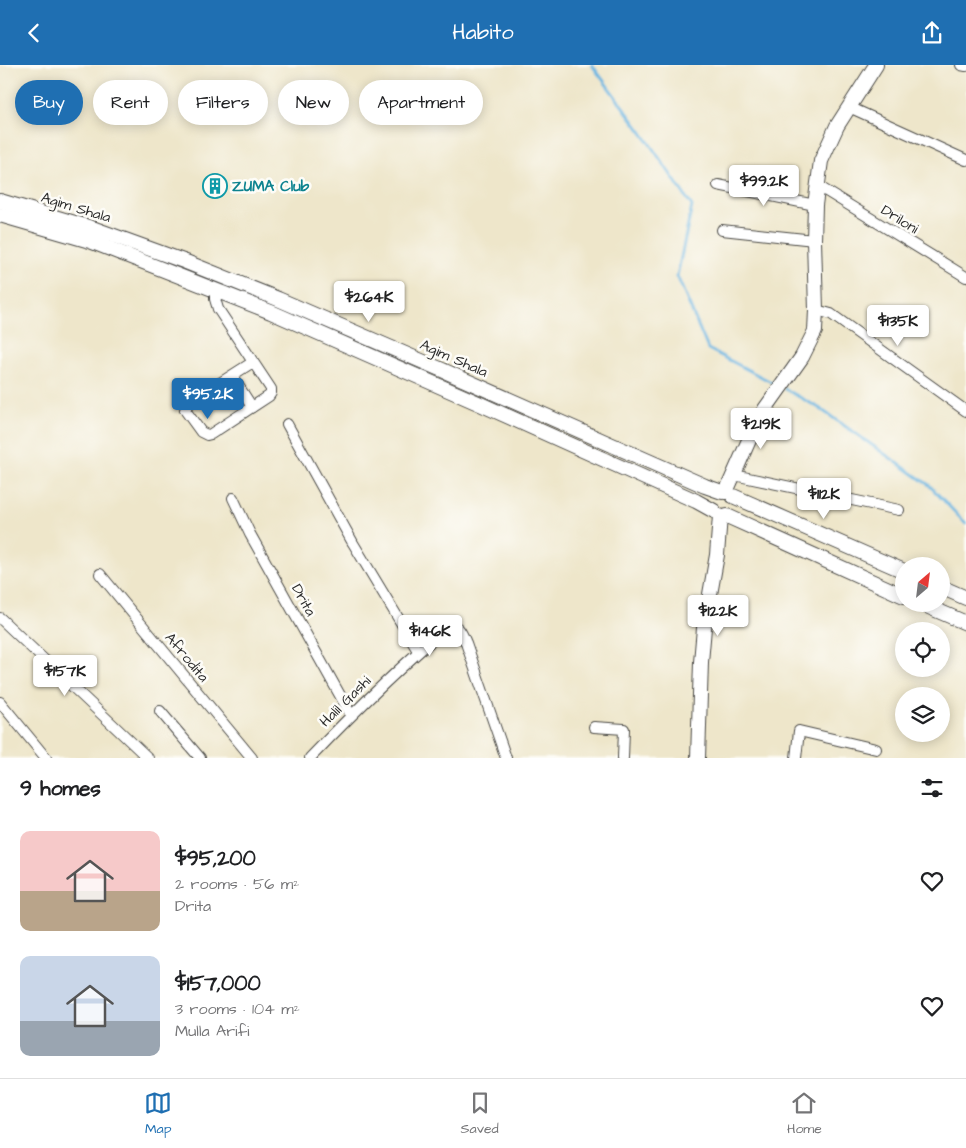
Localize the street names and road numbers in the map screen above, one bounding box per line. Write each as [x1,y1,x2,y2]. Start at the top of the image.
street label: Agim Shala [38,187,114,229]
street label: Driloni [877,200,923,240]
street label: Agim Shala [416,334,491,384]
street label: Drita [286,580,321,621]
street label: Afrodita [160,628,214,687]
street label: Halil Gashi [315,670,376,732]

